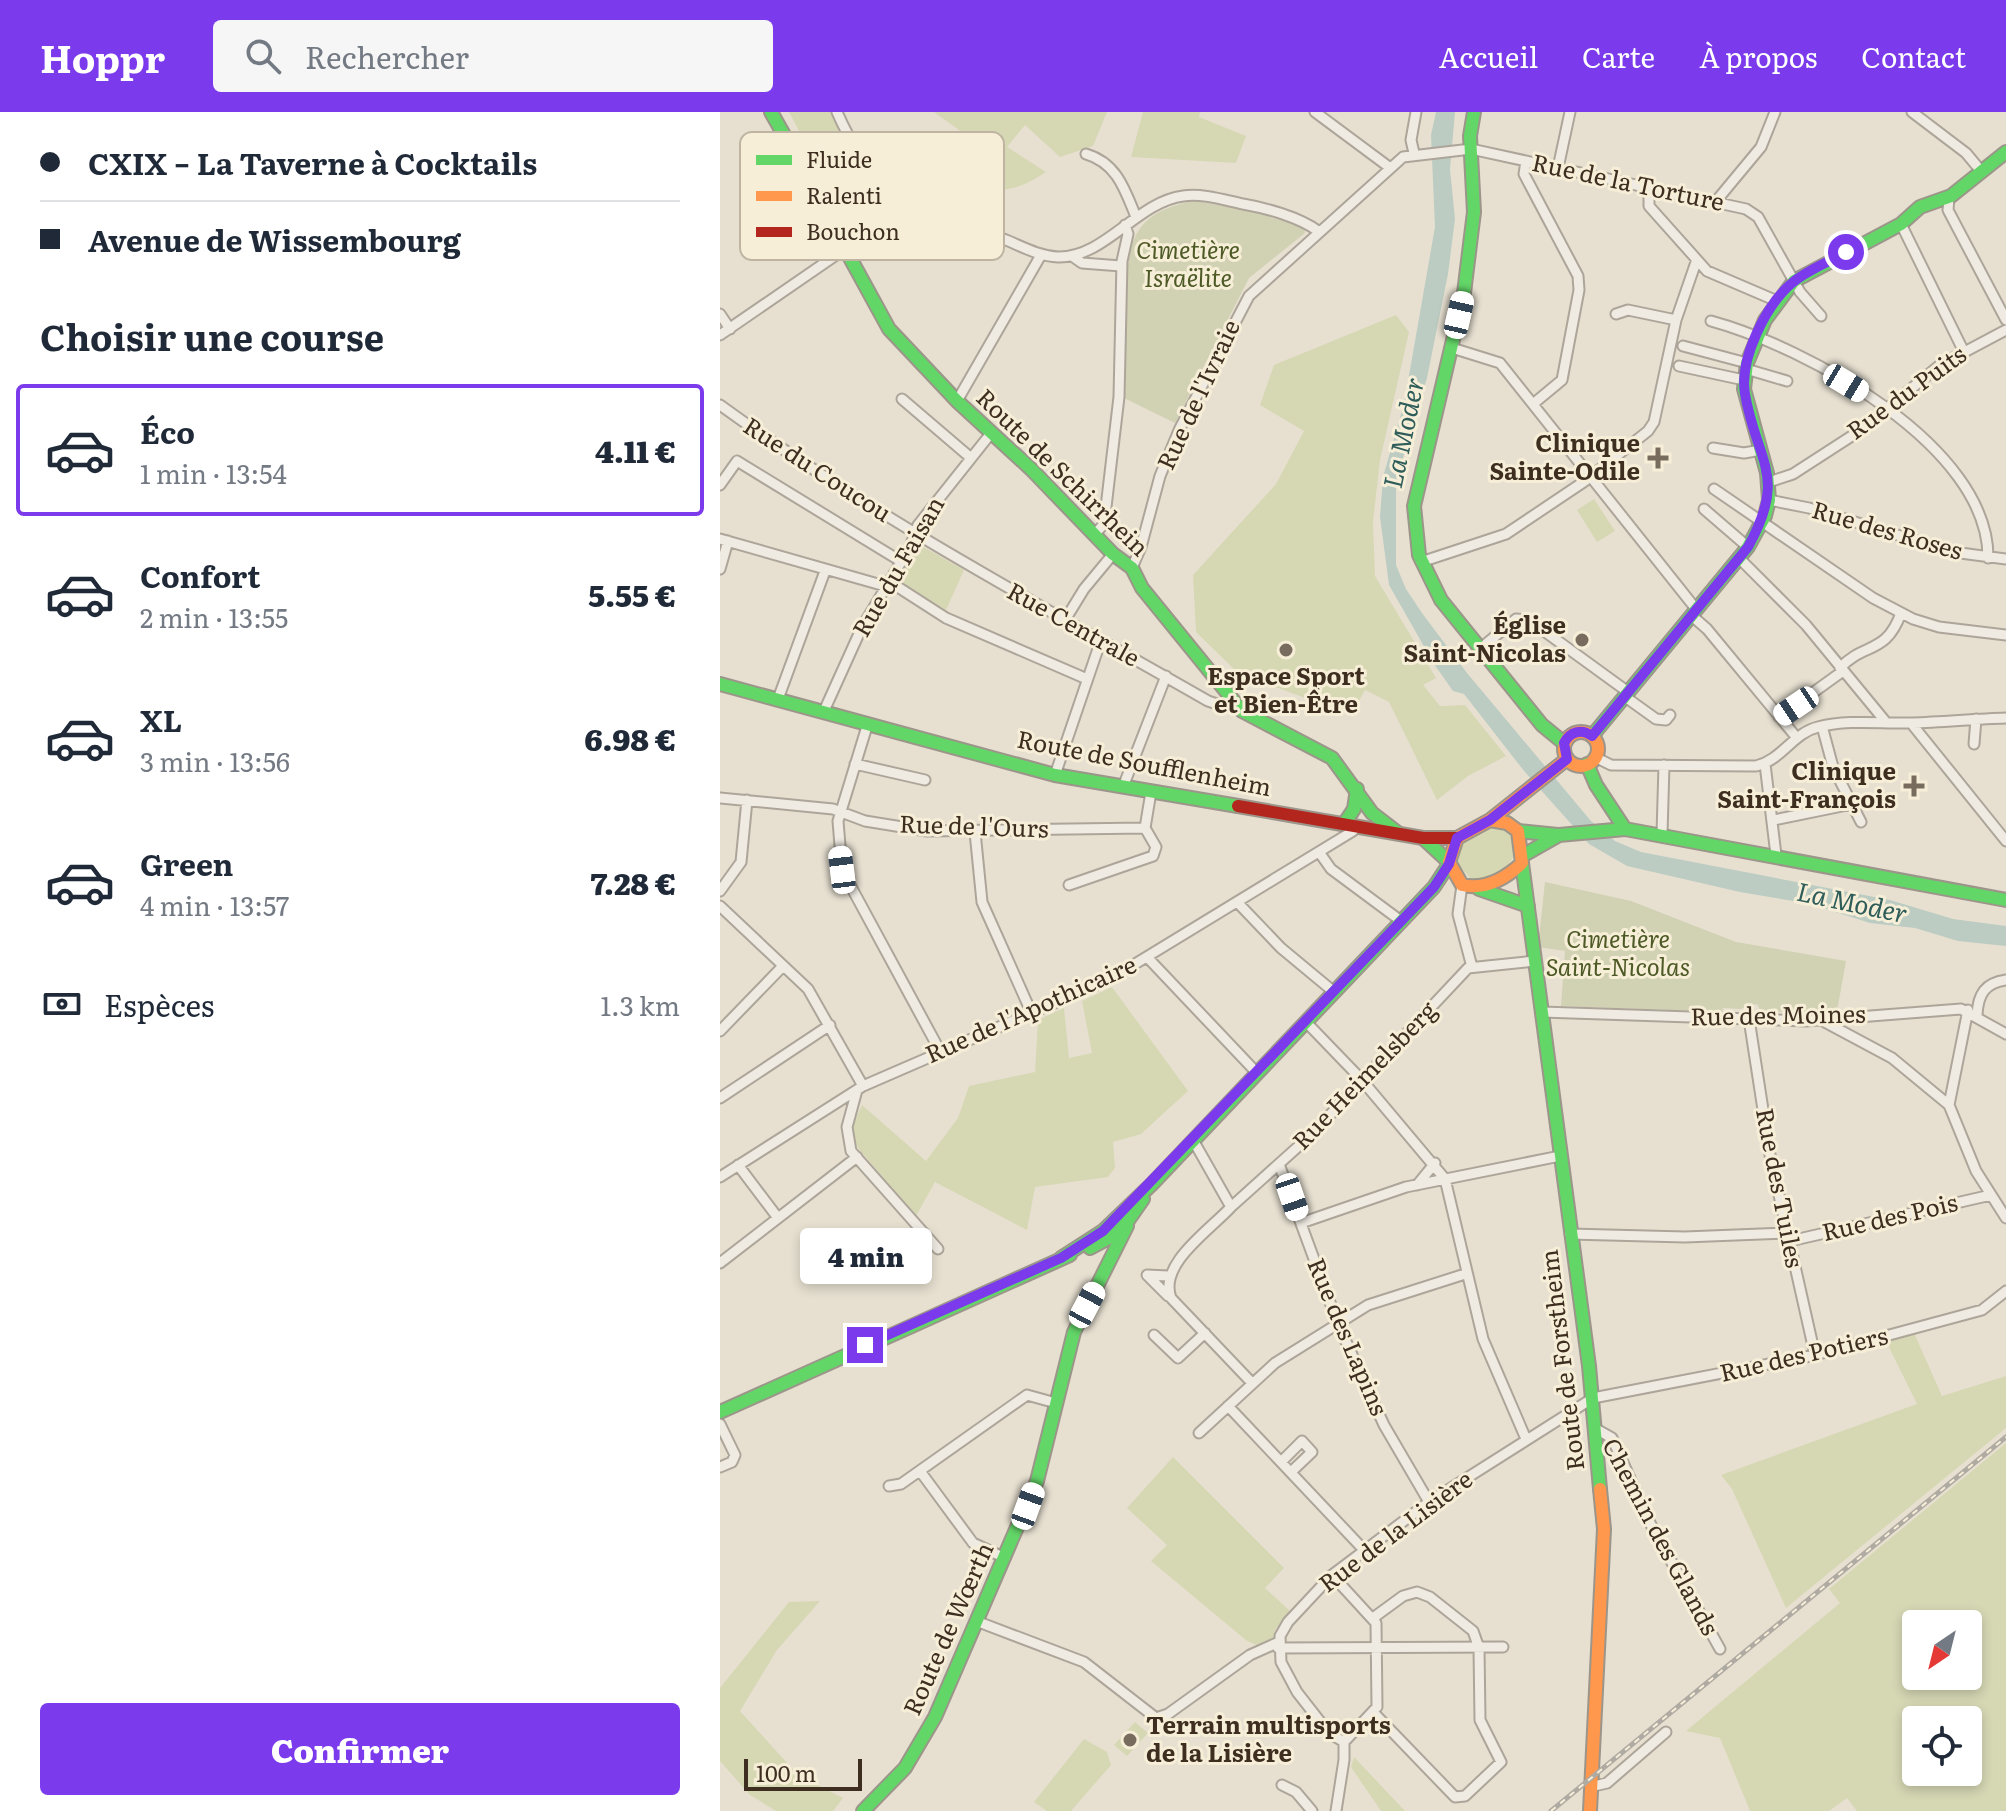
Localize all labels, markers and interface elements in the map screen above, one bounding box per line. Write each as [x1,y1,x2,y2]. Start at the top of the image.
search box [213,20,773,92]
text: Hoppr [40,28,165,85]
icon: search [241,34,285,78]
text: Rechercher [305,34,469,78]
text: Accueil [1439,35,1538,77]
text: Carte [1582,35,1655,77]
text: À propos [1699,35,1817,77]
text: Contact [1861,35,1966,77]
legend [740,132,1004,260]
text: CXIX − La Taverne à Cocktails [88,140,537,184]
text: Fluide [806,142,872,175]
street label: Rue de la Torture [1529,143,1728,218]
text: Ralenti [806,178,882,211]
text: Bouchon [806,214,900,247]
text: Avenue de Wissembourg [88,217,461,261]
park label: Cimetière Israëlite [1136,231,1240,294]
route start [1828,234,1864,270]
car [1442,289,1476,341]
text: Choisir une course [40,309,384,362]
street label: Rue de l'Ivraie [1147,313,1247,475]
street label: Rue du Puits [1839,336,1973,446]
car [1819,360,1873,406]
water label: La Moder [1371,374,1432,491]
street label: Route de Schirrhein [970,379,1158,563]
street label: Rue du Coucou [738,407,899,529]
text: Éco [140,409,195,453]
icon: car [44,414,116,486]
place label: Clinique Sainte-Odile [1489,424,1640,487]
text: 4.11 € [595,428,676,472]
marker: Clinique Sainte-Odile [1647,447,1669,469]
text: 1 min · 13:54 [140,453,287,492]
street label: Rue du Faisan [842,489,951,643]
street label: Rue des Roses [1808,490,1967,567]
text: Confort [140,553,261,597]
icon: car [44,558,116,630]
text: 5.55 € [588,572,676,616]
street label: Rue Centrale [1002,572,1147,674]
text: 2 min · 13:55 [140,597,288,636]
place label: Église Saint-Nicolas [1404,606,1566,669]
marker: Église Saint-Nicolas [1573,631,1591,649]
marker: Espace Sport et Bien-Être [1277,641,1295,659]
place label: Espace Sport et Bien-Être [1207,657,1365,720]
car [1769,683,1823,729]
text: XL [140,697,182,741]
icon: car [44,702,116,774]
text: 6.98 € [584,716,676,760]
street label: Route de Soufflenheim [1014,720,1275,803]
text: 3 min · 13:56 [140,741,290,780]
place label: Clinique Saint-François [1717,752,1896,815]
marker: Clinique Saint-François [1903,775,1925,797]
street label: Rue de l'Ours [899,804,1049,845]
text: Green [140,841,233,885]
car [827,845,857,895]
icon: car [44,846,116,918]
text: 7.28 € [590,860,676,904]
water label: La Moder [1794,870,1911,931]
text: 4 min · 13:57 [140,885,289,924]
park label: Cimetière Saint-Nicolas [1546,920,1690,983]
street label: Rue de l'Apothicaire [919,945,1141,1070]
icon: cash [40,982,84,1026]
text: Espèces [104,982,214,1026]
text: 1.3 km [601,985,680,1024]
street label: Rue Heimelsberg [1283,992,1444,1156]
street label: Rue des Moines [1690,994,1866,1033]
street label: Rue des Tuiles [1749,1105,1814,1271]
car [1273,1170,1311,1224]
street label: Rue des Pois [1818,1183,1961,1248]
callout: 4 min [799,1229,931,1285]
text: 4 min [828,1236,904,1275]
street label: Route de Forstheim [1530,1248,1591,1473]
street label: Rue des Lapins [1300,1252,1398,1420]
car [1065,1278,1109,1332]
street label: Rue des Potiers [1716,1316,1891,1389]
route end [847,1327,883,1363]
street label: Chemin des Glands [1595,1431,1729,1641]
street label: Rue de la Lisière [1310,1461,1479,1599]
car [1009,1479,1047,1533]
street label: Route de Wœrth [893,1536,1001,1720]
north arrow [1902,1610,1982,1690]
map controls [1902,1610,1982,1786]
button: Confirmer [40,1703,680,1795]
place label: Terrain multisports de la Lisière [1146,1706,1391,1769]
button: locate [1902,1706,1982,1786]
marker: Terrain multisports de la Lisière [1121,1731,1139,1749]
scale bar [744,1755,862,1791]
text: 100 m [756,1756,816,1789]

